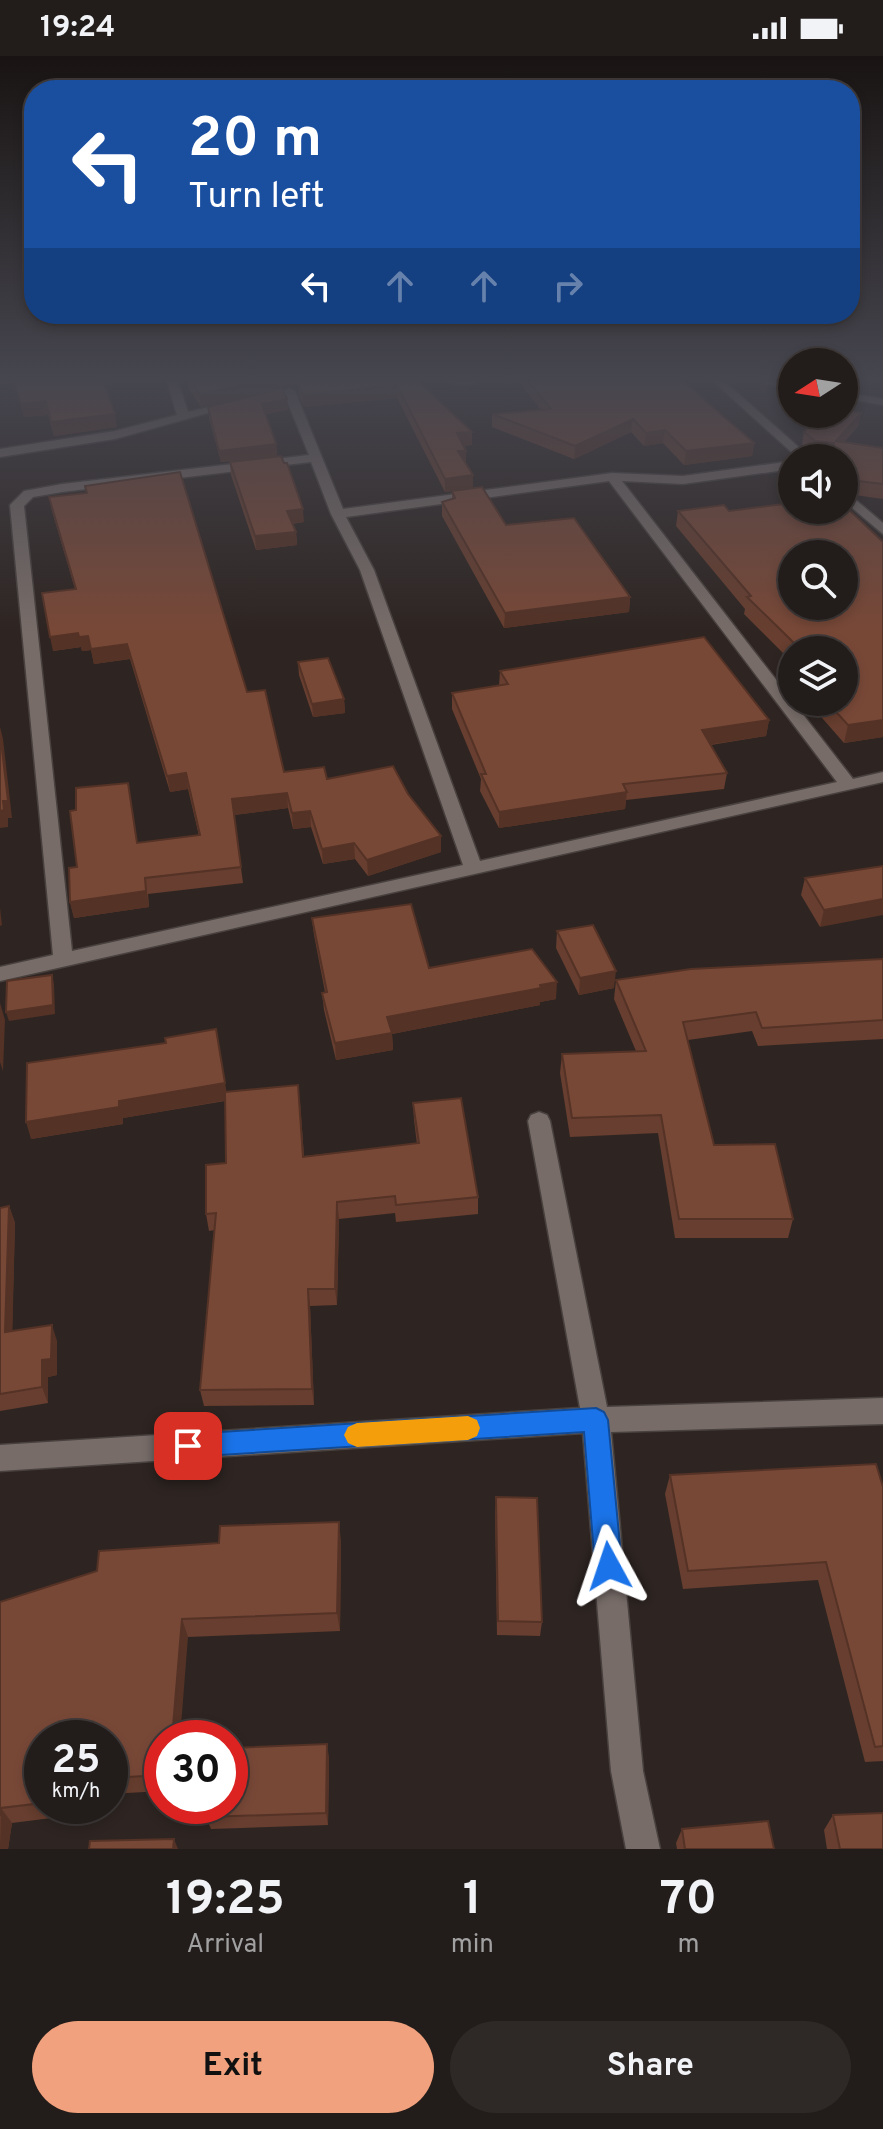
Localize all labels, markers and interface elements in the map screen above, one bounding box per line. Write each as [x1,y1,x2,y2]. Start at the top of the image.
text: 19:24 [40,10,115,47]
text: 20 m [188,106,322,176]
icon: left [56,112,160,216]
text: Turn left [188,175,325,221]
icon: left [294,264,338,308]
icon: ahead [378,264,422,308]
icon: ahead [462,264,506,308]
icon: right [546,264,590,308]
north arrow [778,348,858,428]
map controls [778,348,858,716]
button: sound [778,444,858,524]
button: search [778,540,858,620]
button: layers [778,636,858,716]
pin [154,1412,222,1480]
icon: arrive [166,1424,210,1468]
position arrow [567,1524,651,1608]
speed limit sign: 30 [144,1720,248,1824]
text: 25 [52,1737,100,1787]
text: km/h [52,1779,100,1805]
text: 19:25 [166,1871,285,1931]
text: 1 [463,1871,482,1931]
text: 70 [660,1871,717,1931]
text: Arrival [187,1929,264,1962]
text: min [451,1929,494,1962]
text: m [677,1929,699,1962]
button: Exit [32,2021,434,2113]
button: Share [450,2021,851,2113]

